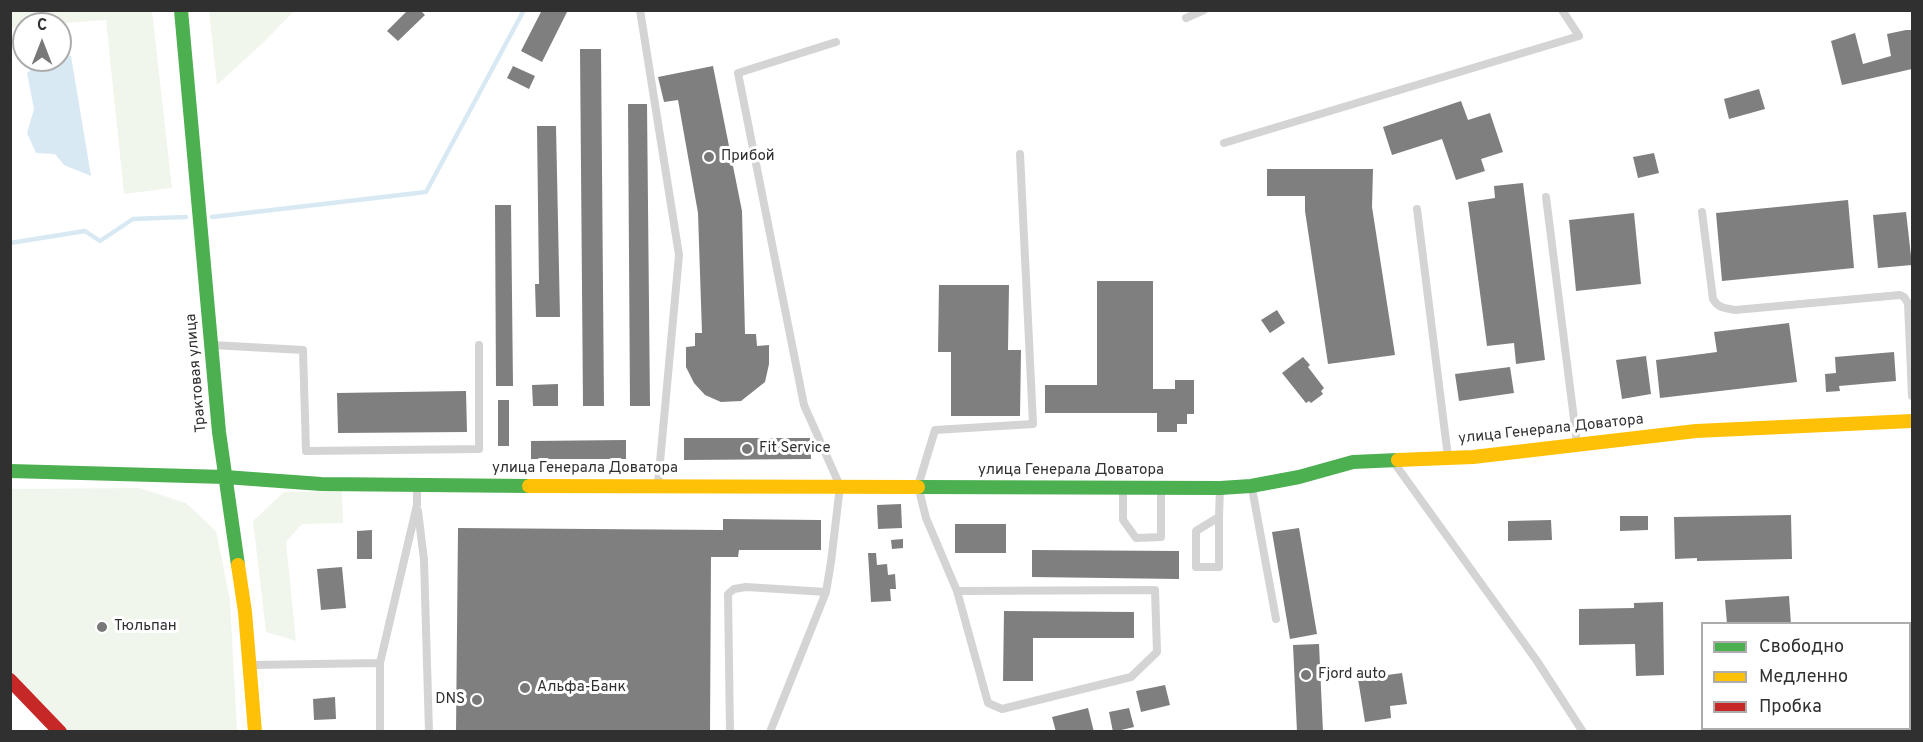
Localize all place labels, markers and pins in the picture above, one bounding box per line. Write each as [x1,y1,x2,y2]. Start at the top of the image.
place label: Прибой [721,148,775,166]
marker: Прибой [702,150,716,164]
place label: Fit Service [759,440,831,458]
marker: Fit Service [740,442,754,456]
place label: Тюльпан [114,618,177,636]
marker: Тюльпан [95,620,109,634]
place label: Fjord auto [1318,666,1386,684]
marker: Fjord auto [1299,668,1313,682]
place label: Альфа-Банк [537,679,626,697]
marker: Альфа-Банк [518,681,532,695]
place label: DNS [435,691,465,709]
marker: DNS [470,693,484,707]

